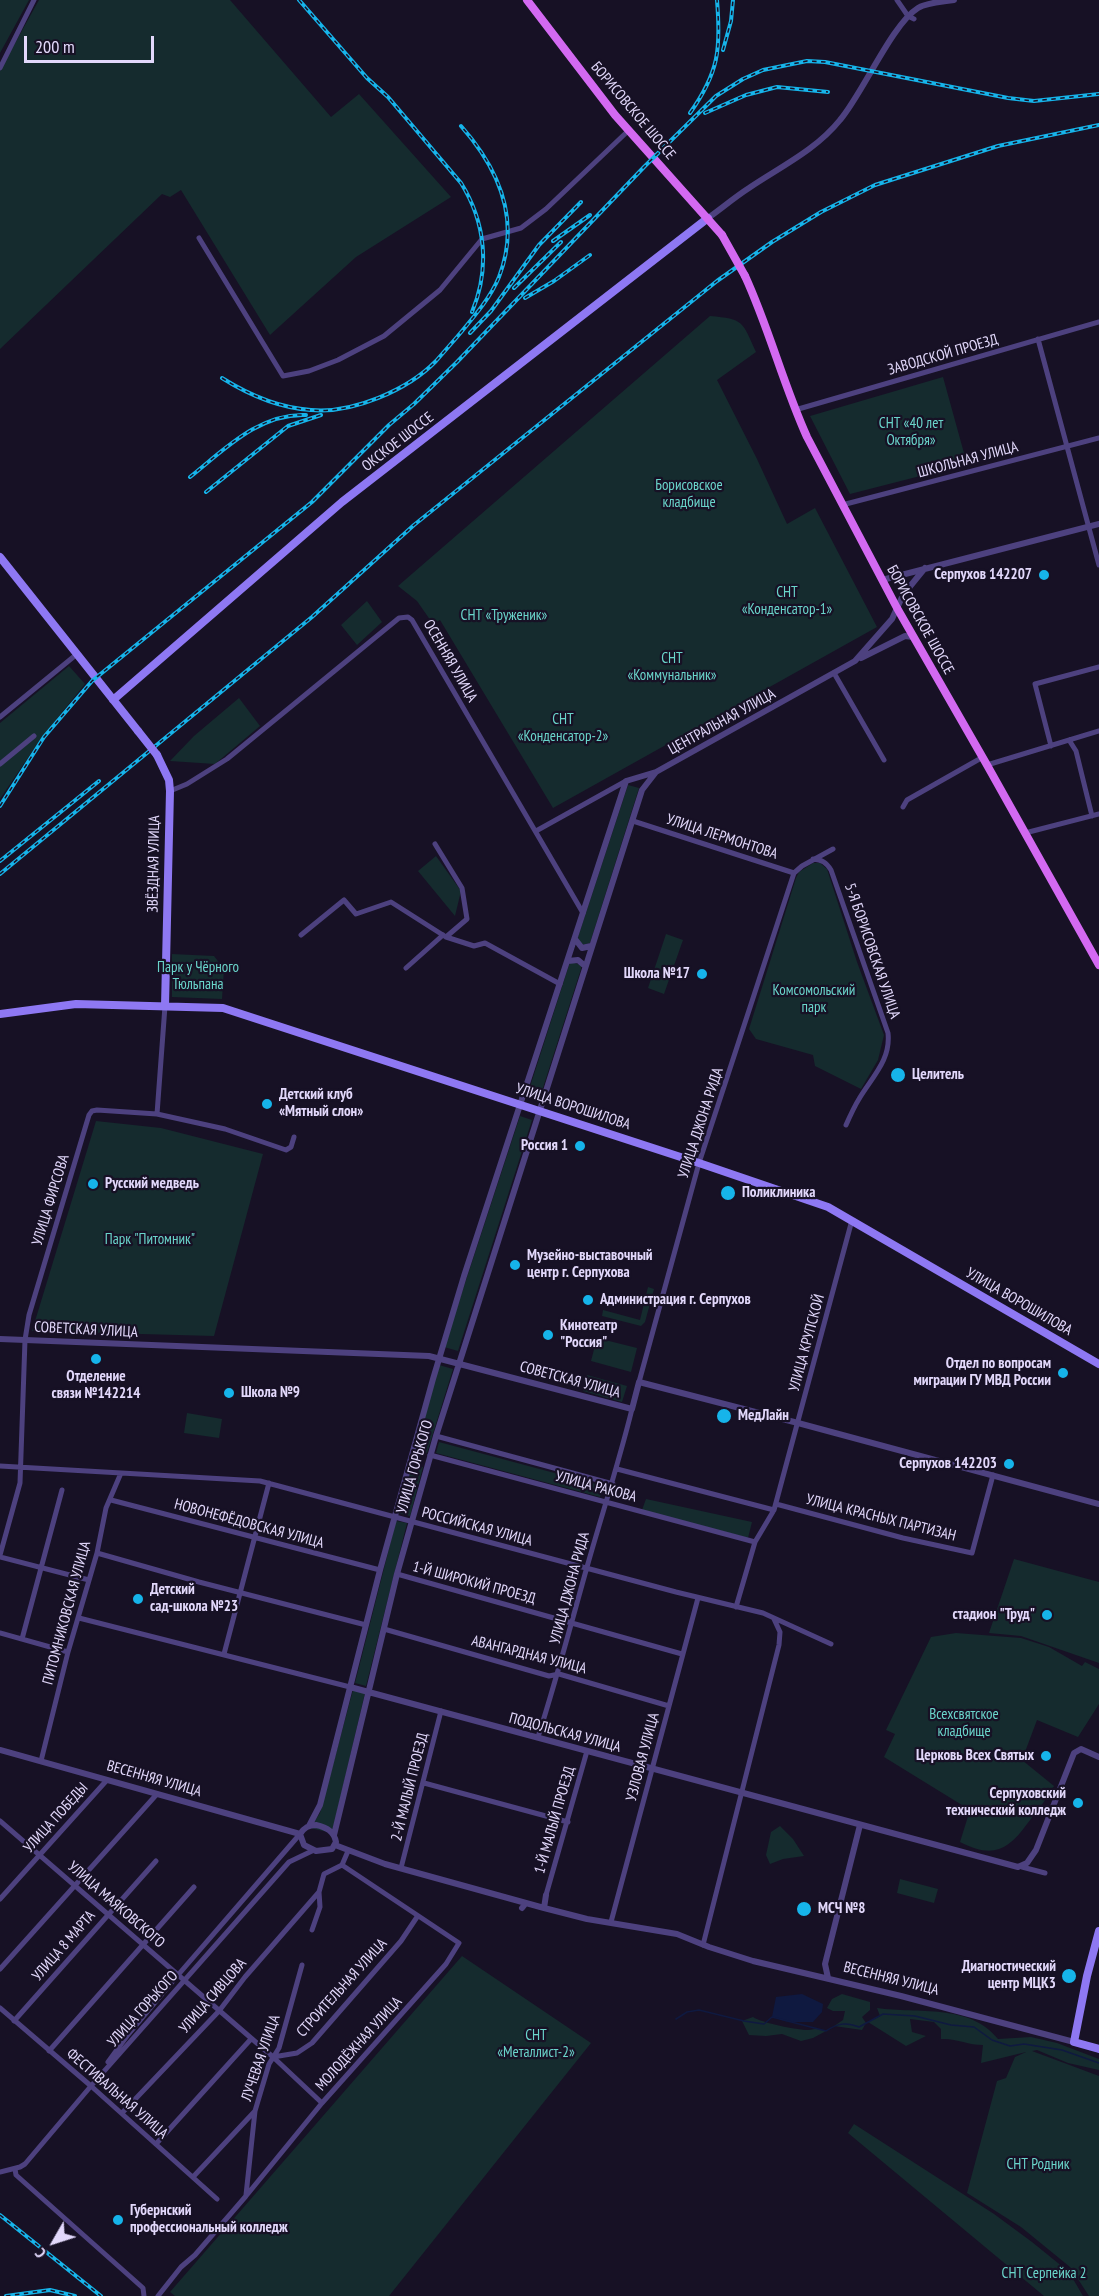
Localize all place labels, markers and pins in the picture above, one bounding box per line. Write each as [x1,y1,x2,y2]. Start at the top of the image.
place label: Серпухов 142207 [934,566,1032,584]
marker: Серпухов 142207 [1037,568,1051,582]
place label: Школа №17 [624,965,690,983]
marker: Школа №17 [695,967,709,981]
marker: Целитель [889,1066,907,1084]
place label: Целитель [912,1066,964,1084]
place label: Детский клуб «Мятный слон» [279,1086,363,1121]
marker: Детский клуб «Мятный слон» [260,1097,274,1111]
place label: Россия 1 [521,1137,568,1155]
marker: Россия 1 [573,1139,587,1153]
place label: Русский медведь [105,1175,199,1193]
marker: Русский медведь [86,1177,100,1191]
marker: Поликлиника [719,1184,737,1202]
place label: Поликлиника [742,1184,815,1202]
place label: Музейно-выставочный центр г. Серпухова [527,1247,653,1282]
marker: Музейно-выставочный центр г. Серпухова [508,1258,522,1272]
place label: Администрация г. Серпухов [600,1291,751,1309]
marker: Администрация г. Серпухов [581,1293,595,1307]
place label: Кинотеатр "Россия" [560,1317,617,1352]
marker: Кинотеатр "Россия" [541,1328,555,1342]
marker: Отделение связи №142214 [89,1352,103,1366]
place label: Отдел по вопросам миграции ГУ МВД России [913,1355,1051,1390]
marker: Отдел по вопросам миграции ГУ МВД России [1056,1366,1070,1380]
place label: Отделение связи №142214 [52,1368,140,1403]
place label: Школа №9 [241,1384,300,1402]
marker: Школа №9 [222,1386,236,1400]
marker: МедЛайн [715,1407,733,1425]
place label: МедЛайн [738,1407,789,1425]
place label: Серпухов 142203 [899,1455,997,1473]
marker: Серпухов 142203 [1002,1457,1016,1471]
place label: Детский сад-школа №23 [150,1581,238,1616]
marker: Детский сад-школа №23 [131,1592,145,1606]
place label: стадион "Труд" [953,1606,1035,1624]
marker: стадион "Труд" [1040,1608,1054,1622]
place label: Церковь Всех Святых [916,1747,1034,1765]
marker: Церковь Всех Святых [1039,1749,1053,1763]
place label: Серпуховский технический колледж [946,1785,1066,1820]
marker: Серпуховский технический колледж [1071,1796,1085,1810]
marker: МСЧ №8 [795,1900,813,1918]
place label: МСЧ №8 [818,1900,865,1918]
place label: Диагностический центр МЦК3 [962,1958,1056,1993]
marker: Диагностический центр МЦК3 [1060,1967,1078,1985]
place label: Губернский профессиональный колледж [130,2202,288,2237]
marker: Губернский профессиональный колледж [111,2213,125,2227]

